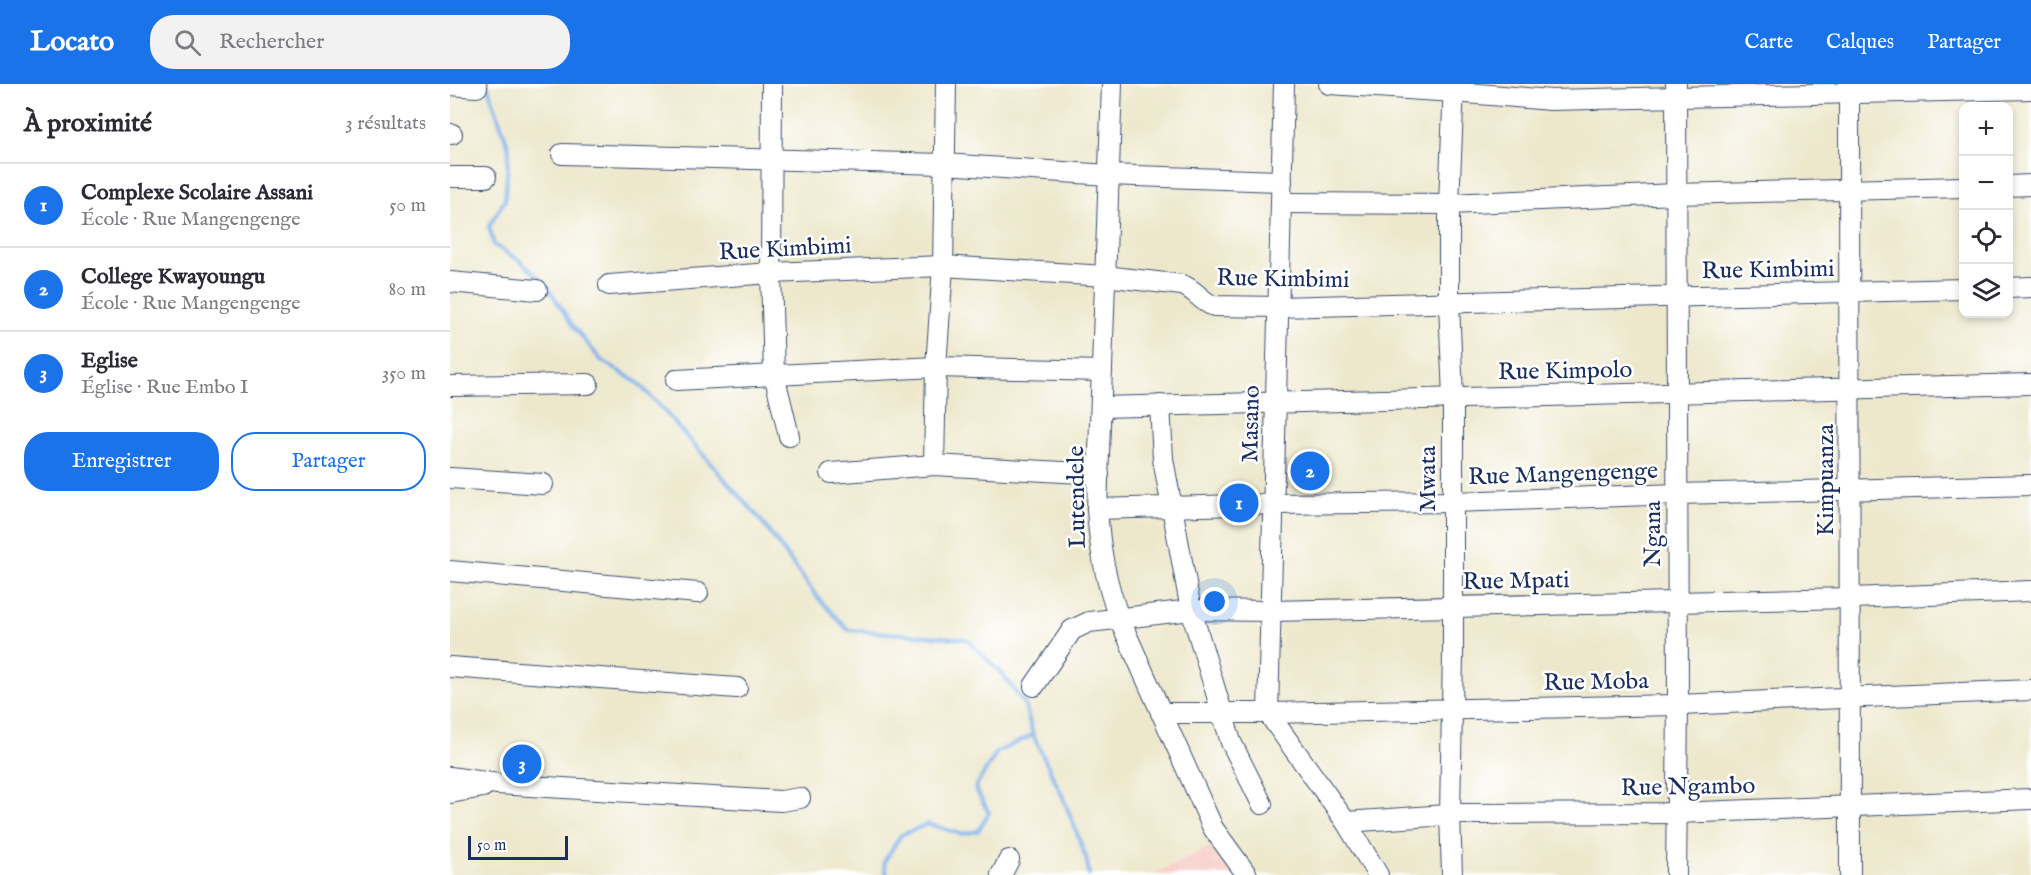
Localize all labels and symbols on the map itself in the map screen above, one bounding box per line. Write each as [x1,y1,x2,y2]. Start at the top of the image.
street label: Rue Kimbimi [718,231,852,268]
street label: Rue Kimbimi [1701,254,1835,287]
street label: Rue Kimbimi [1216,263,1350,296]
street label: Rue Kimpolo [1498,355,1633,388]
street label: Masano [1235,385,1268,463]
street label: Kimpuanza [1811,423,1842,536]
street label: Lutendele [1061,445,1094,549]
street label: Mwata [1413,445,1444,512]
pin: 2 [1290,448,1330,494]
street label: Rue Mangengenge [1467,456,1659,493]
pin: 1 [1220,480,1258,526]
street label: Ngana [1638,500,1669,567]
street label: Rue Mpati [1462,565,1570,598]
your location [1200,587,1229,616]
street label: Rue Moba [1543,666,1650,699]
pin: 3 [502,742,542,786]
street label: Rue Ngambo [1620,771,1756,804]
scale bar [468,833,568,860]

